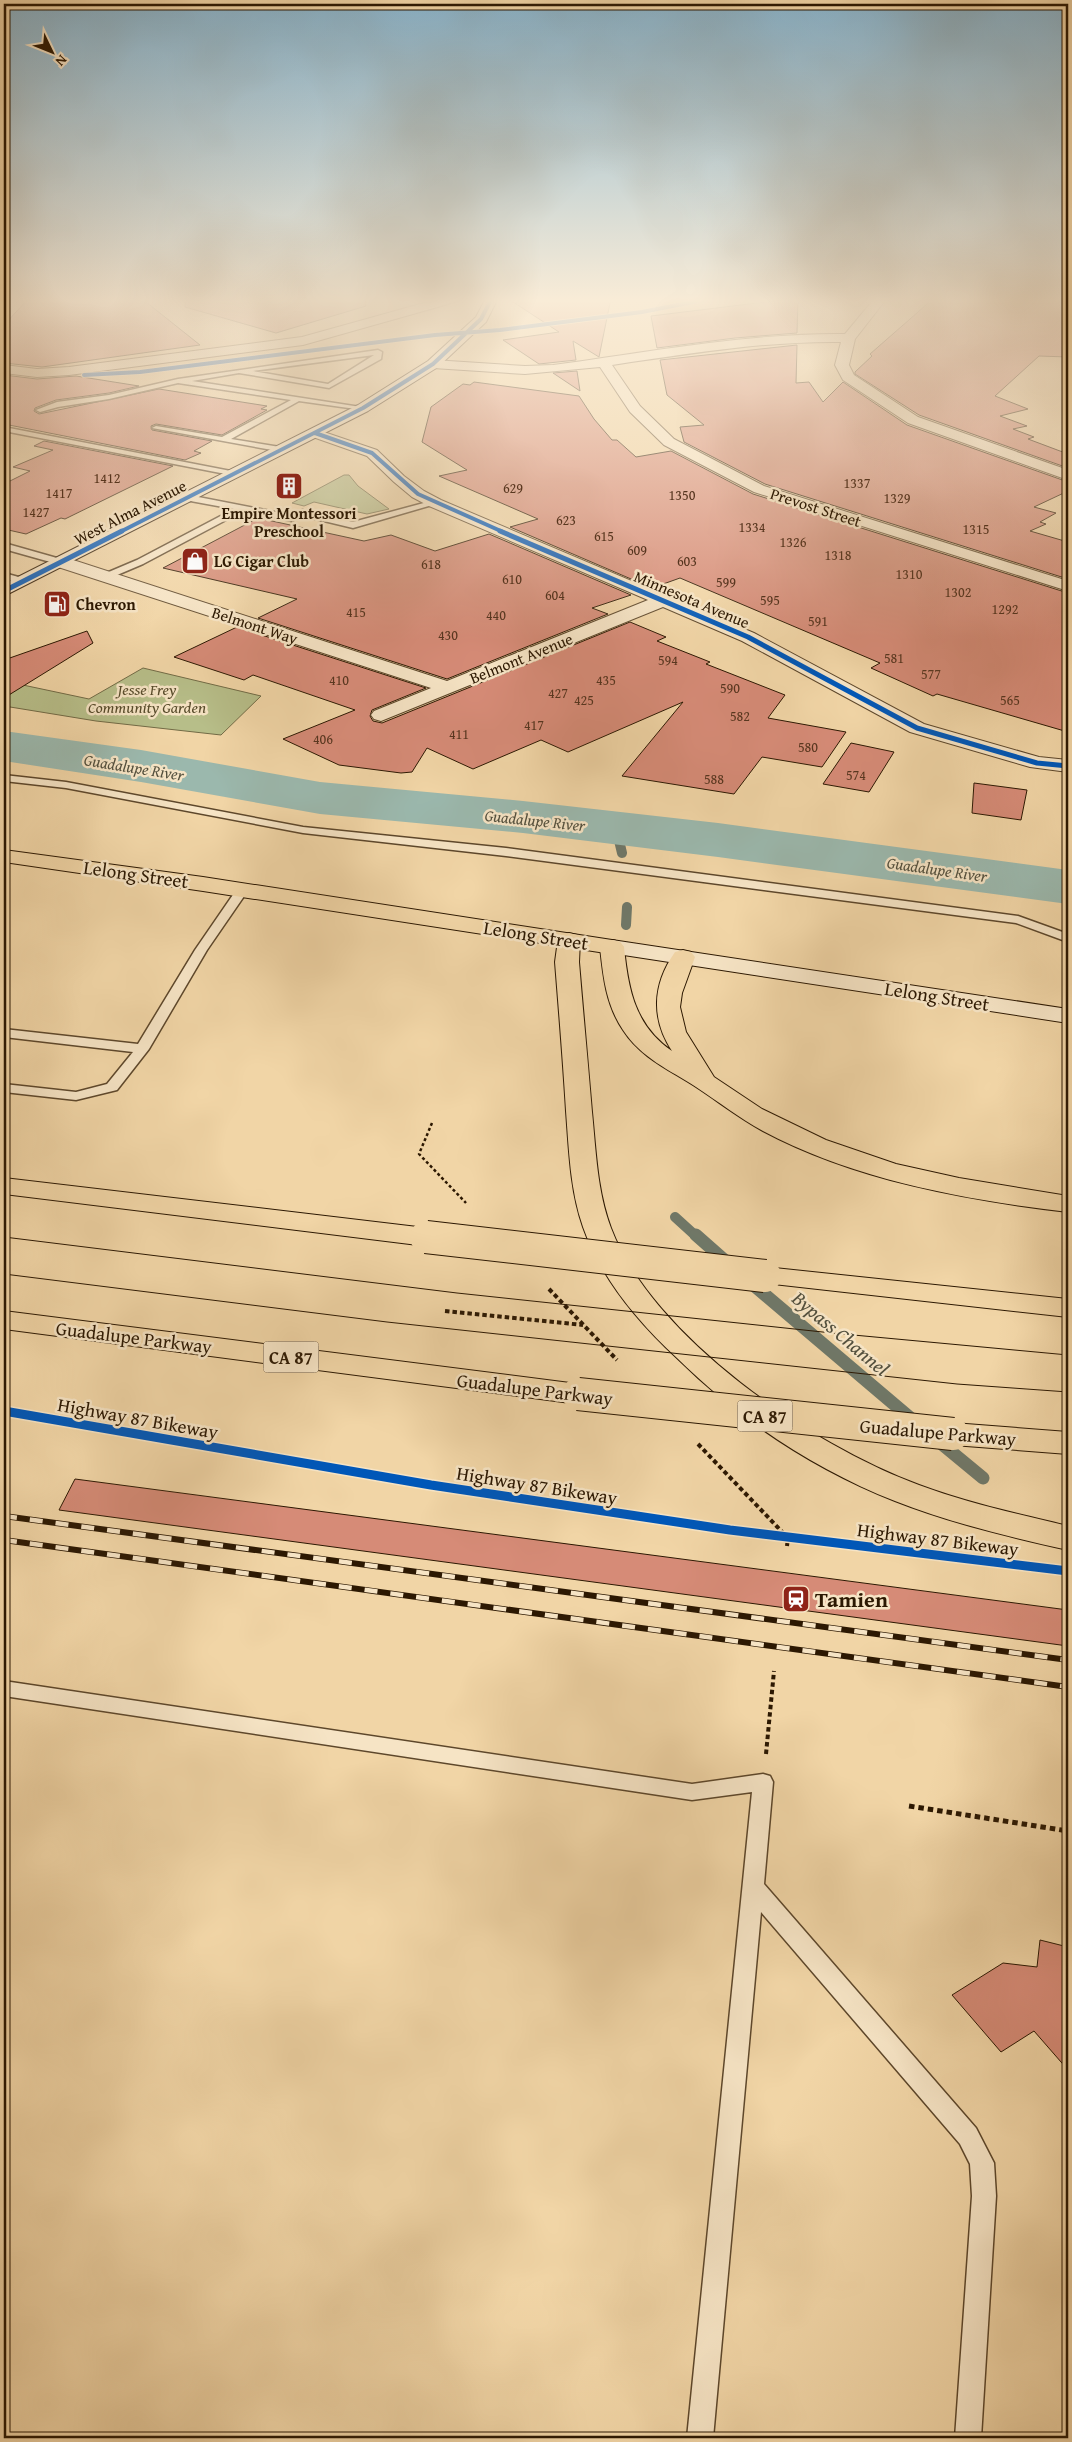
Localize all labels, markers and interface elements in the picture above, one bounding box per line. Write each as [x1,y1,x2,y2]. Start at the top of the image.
north arrow [28,28,78,78]
text: N [51,51,72,72]
house number: 1412 [94,468,120,488]
building icon: Empire Montessori Preschool [274,471,304,501]
street label: West Alma Avenue [70,473,190,551]
house number: 1337 [844,473,871,493]
house number: 629 [503,478,523,498]
street label: Prevost Street [767,481,865,533]
house number: 1417 [46,483,73,503]
house number: 1350 [669,485,696,505]
house number: 1329 [884,488,911,508]
place label: Empire Montessori Preschool [221,501,357,543]
house number: 1427 [23,502,50,522]
house number: 623 [556,510,576,530]
house number: 1334 [739,517,766,537]
house number: 1315 [963,519,989,539]
house number: 615 [594,526,614,546]
house number: 1326 [780,532,807,552]
house number: 609 [627,540,647,560]
house number: 1318 [825,545,852,565]
shop icon: LG Cigar Club [180,546,210,576]
place label: LG Cigar Club [214,549,309,573]
house number: 603 [677,551,697,571]
house number: 618 [421,554,441,574]
street label: Minnesota Avenue [630,564,754,634]
house number: 1310 [896,564,923,584]
house number: 610 [502,569,522,589]
house number: 599 [716,572,736,592]
house number: 1302 [945,582,971,602]
house number: 604 [545,585,565,605]
fuel station icon: Chevron [42,589,72,619]
house number: 595 [760,590,780,610]
place label: Chevron [76,592,136,616]
house number: 1292 [992,599,1018,619]
street label: Belmont Way [209,600,301,650]
house number: 415 [346,602,366,622]
house number: 440 [486,605,506,625]
house number: 591 [808,611,828,631]
house number: 430 [438,625,458,645]
street label: Belmont Avenue [466,626,576,690]
house number: 581 [884,648,904,668]
house number: 594 [658,650,678,670]
house number: 577 [921,664,941,684]
house number: 410 [329,670,349,690]
house number: 435 [596,670,616,690]
park label: Jesse Frey Community Garden [88,677,206,719]
house number: 590 [720,678,740,698]
house number: 427 [548,683,568,703]
house number: 425 [574,690,594,710]
house number: 565 [1000,690,1020,710]
house number: 582 [730,706,750,726]
house number: 417 [524,715,544,735]
house number: 411 [449,724,469,744]
house number: 406 [313,729,333,749]
house number: 580 [798,737,818,757]
water label: Guadalupe River [82,747,187,787]
house number: 574 [846,765,866,785]
house number: 588 [704,769,724,789]
water label: Guadalupe River [484,803,587,837]
water label: Guadalupe River [885,850,990,888]
street label: Lelong Street [82,853,191,895]
street label: Lelong Street [482,913,591,957]
street label: Lelong Street [883,974,992,1018]
water label: Bypass Channel [785,1283,896,1382]
street label: Guadalupe Parkway [54,1314,214,1361]
road number: CA 87 [264,1341,318,1372]
street label: Guadalupe Parkway [455,1366,615,1413]
street label: Highway 87 Bikeway [56,1390,221,1446]
road number: CA 87 [738,1400,792,1432]
street label: Guadalupe Parkway [859,1411,1018,1453]
street label: Highway 87 Bikeway [455,1458,620,1512]
street label: Highway 87 Bikeway [856,1515,1021,1563]
place label: Tamien [815,1583,888,1615]
station icon: Tamien [781,1584,811,1614]

